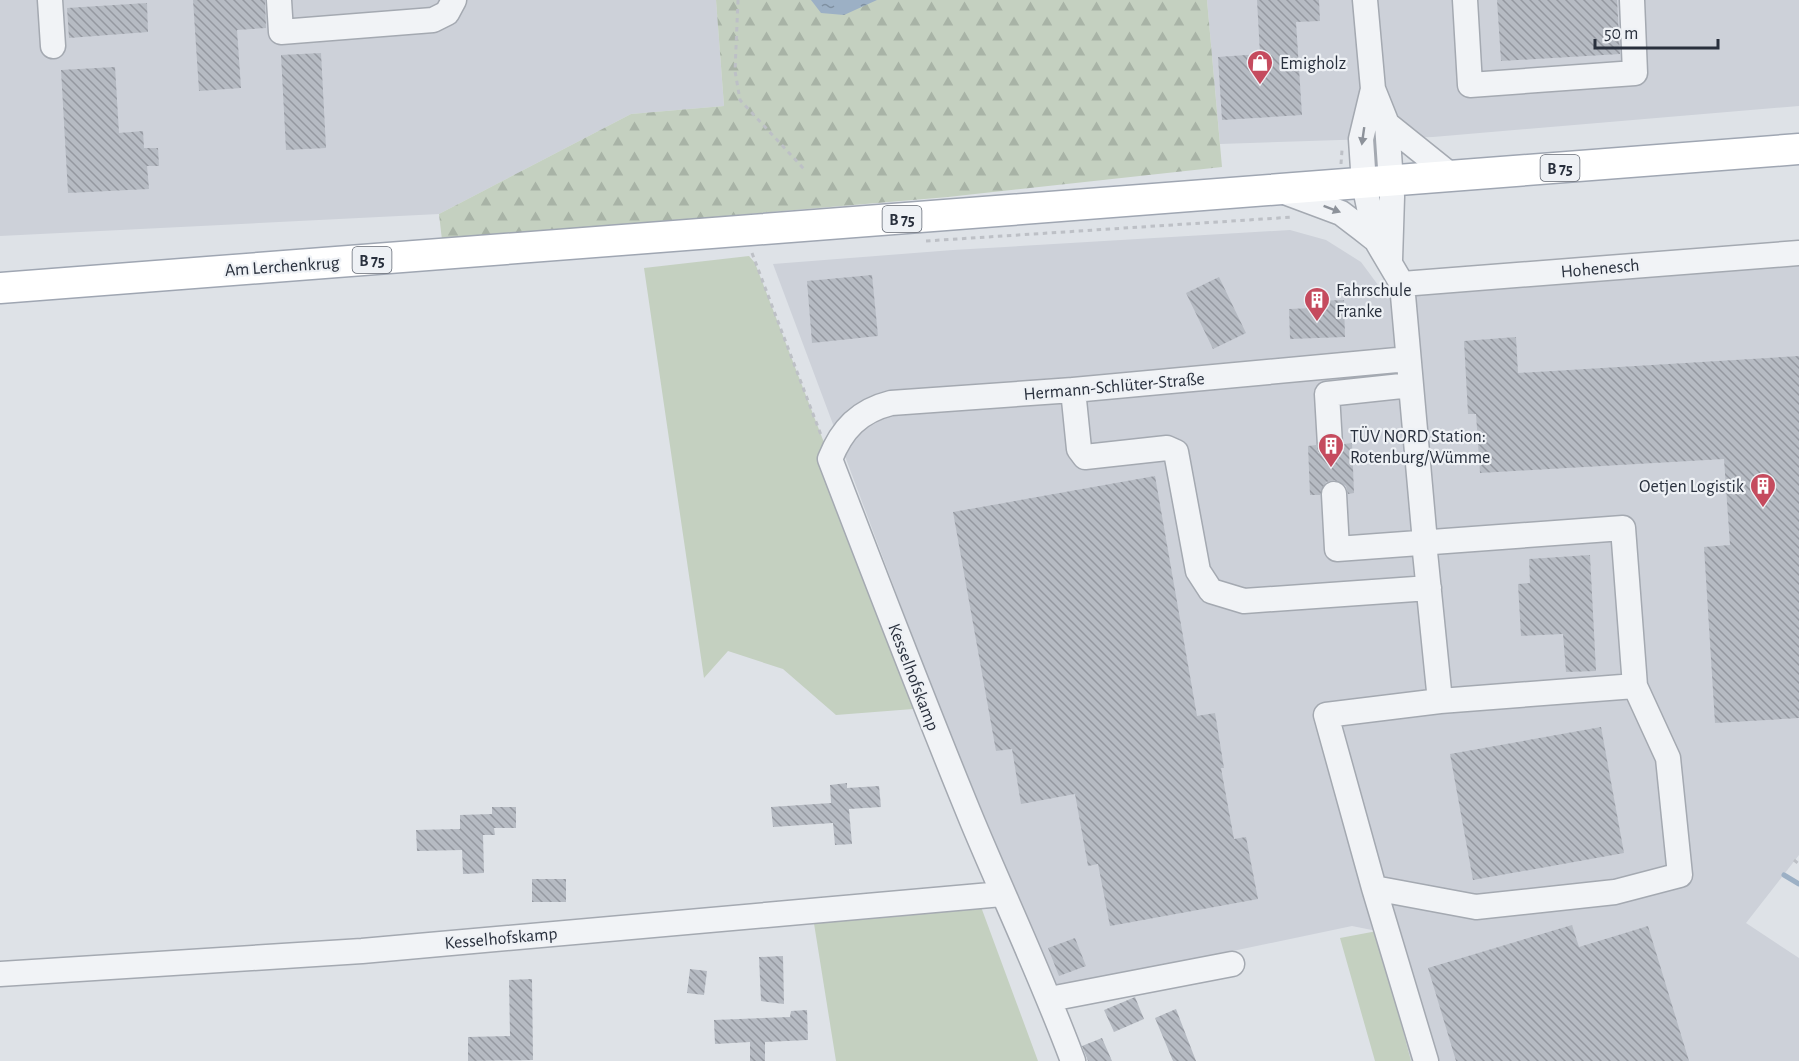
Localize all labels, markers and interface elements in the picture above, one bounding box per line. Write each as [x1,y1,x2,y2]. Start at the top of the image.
scale bar [1595,12,1718,50]
text: 50 m [1604,25,1638,43]
shop icon: Emigholz [1245,48,1275,86]
place label: Emigholz [1280,55,1346,73]
one-way arrow [1358,127,1368,146]
road number: B 75 [1540,155,1580,181]
one-way arrow [1323,205,1341,215]
road number: B 75 [882,206,922,232]
road number: B 75 [352,247,392,273]
street label: Am Lerchenkrug [224,254,340,280]
street label: Hohenesch [1560,257,1640,281]
place label: Fahrschule Franke [1336,282,1411,321]
building icon: Fahrschule Franke [1302,285,1332,323]
street label: Hermann-Schlüter-Straße [1023,370,1205,404]
place label: TÜV NORD Station: Rotenburg/Wümme [1350,426,1490,467]
building icon: TÜV NORD Station: Rotenburg/Wümme [1316,431,1346,469]
building icon: Oetjen Logistik [1748,471,1778,509]
place label: Oetjen Logistik [1639,478,1745,496]
street label: Kesselhofskamp [884,621,942,733]
street label: Kesselhofskamp [444,925,558,953]

